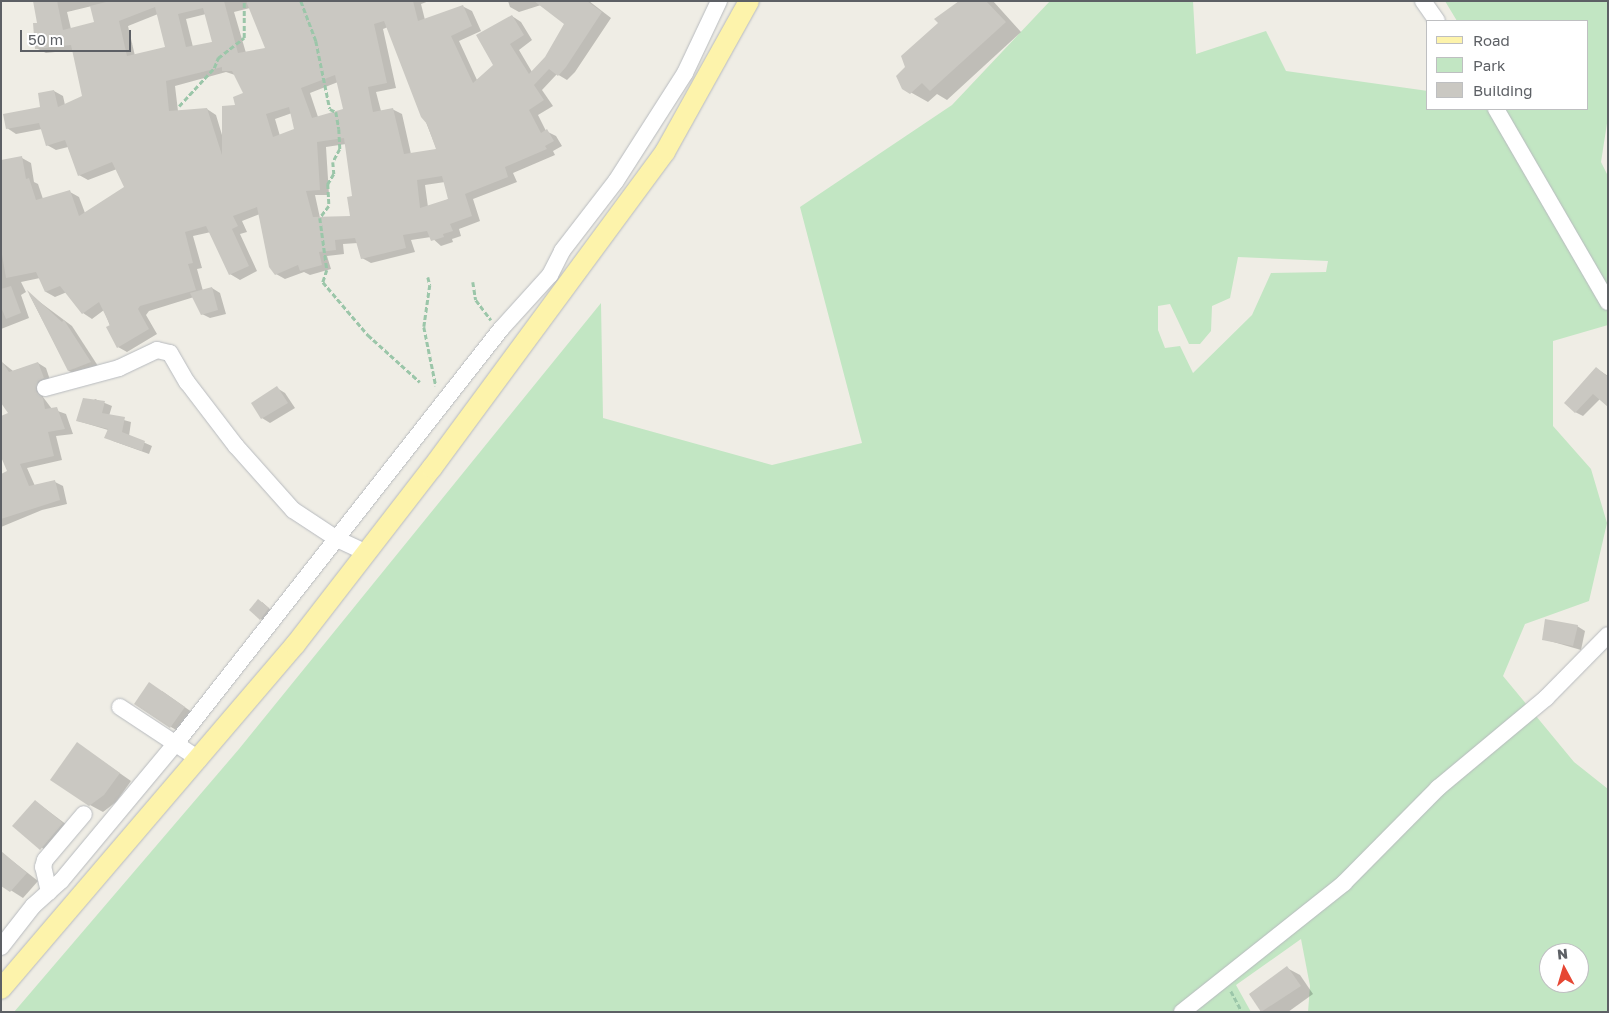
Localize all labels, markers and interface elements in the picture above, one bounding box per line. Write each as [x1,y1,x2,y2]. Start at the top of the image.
scale bar [22,20,134,52]
legend [1426,20,1589,110]
text: 50 m [28,30,63,48]
text: Road [1473,31,1510,49]
text: Park [1473,56,1505,74]
text: Building [1473,81,1533,99]
north arrow [1539,943,1589,993]
text: N [1556,945,1569,963]

